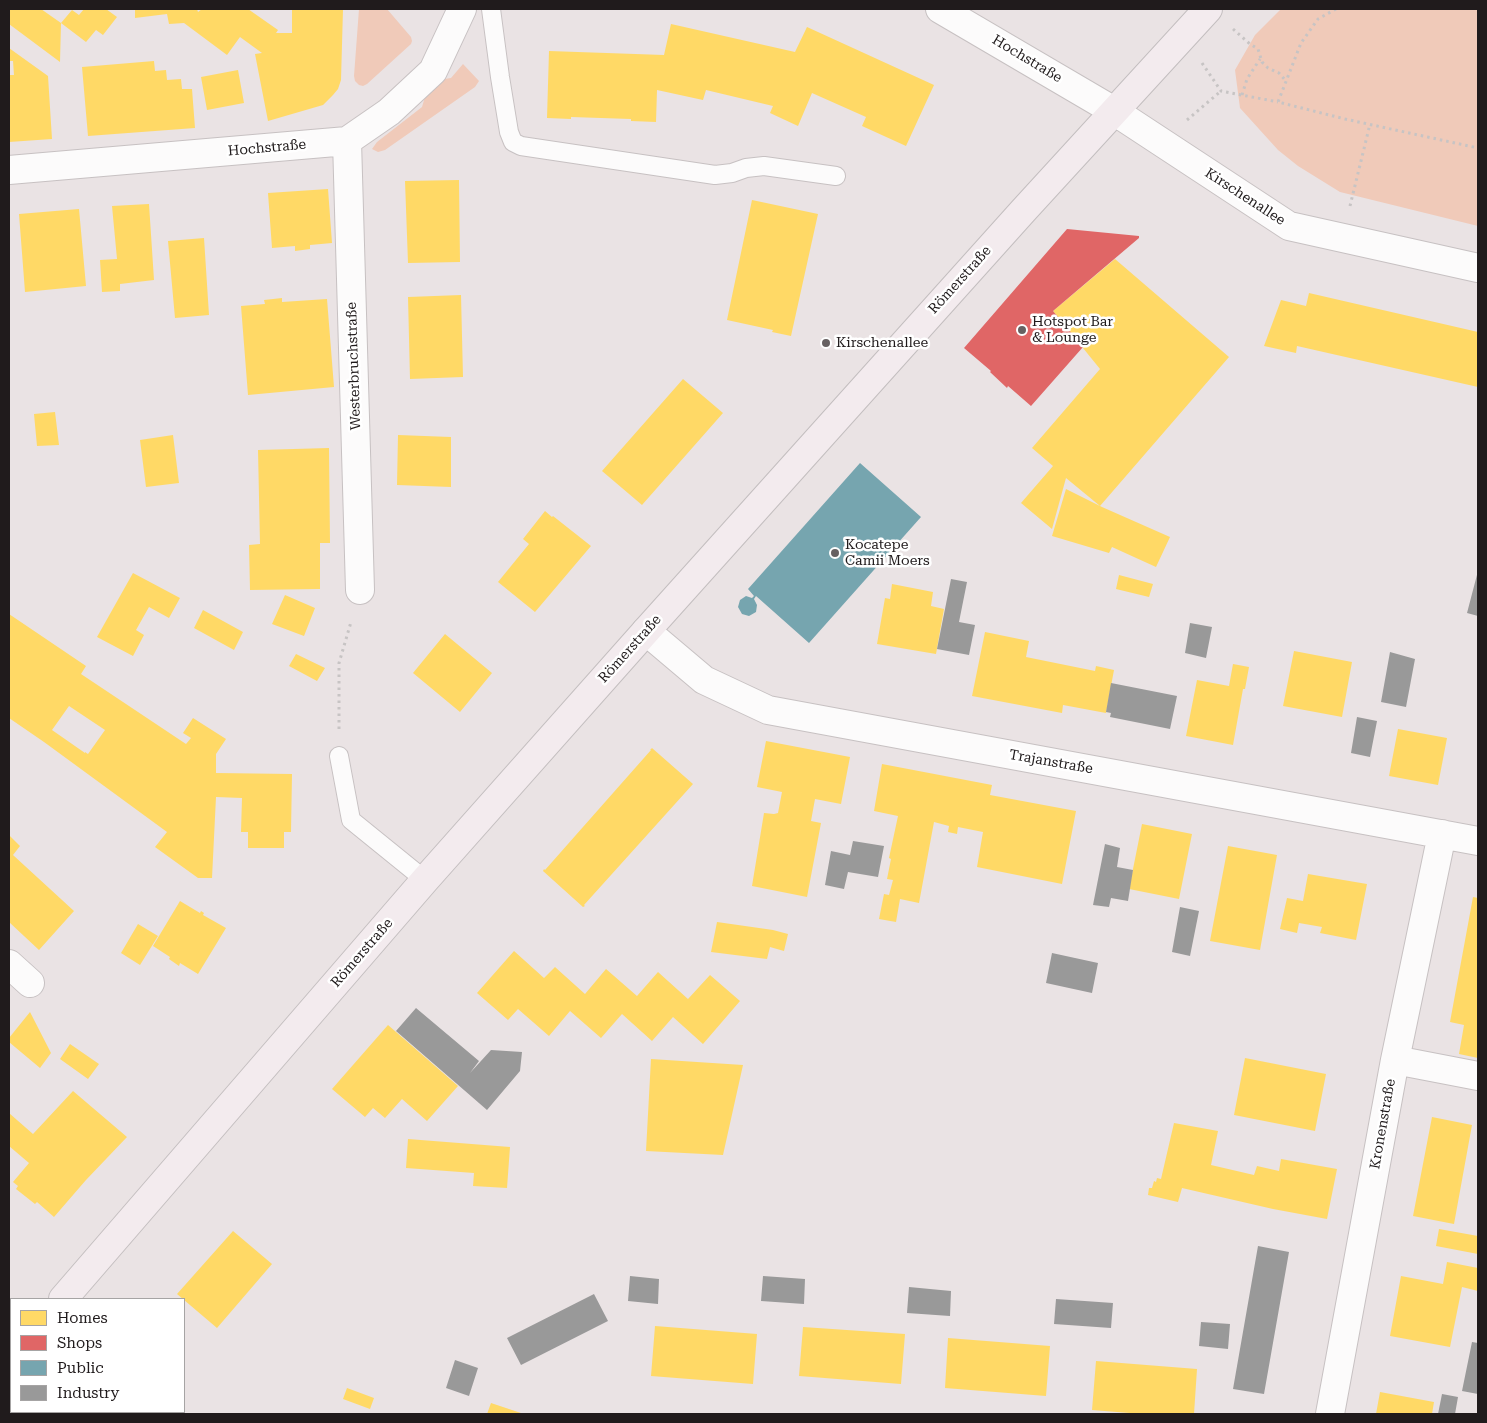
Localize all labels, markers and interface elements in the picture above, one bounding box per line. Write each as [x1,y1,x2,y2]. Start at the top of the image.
street label: Hochstraße [989,32,1065,86]
street label: Hochstraße [227,136,307,160]
street label: Kirschenallee [1202,165,1288,229]
street label: Römerstraße [925,242,995,318]
street label: Westerbruchstraße [343,302,365,430]
place label: Hotspot Bar & Lounge [1032,314,1113,347]
marker: Hotspot Bar & Lounge [1016,324,1028,336]
place label: Kirschenallee [836,335,928,351]
marker: Kirschenallee [820,337,832,349]
place label: Kocatepe Camii Moers [845,537,930,570]
marker: Kocatepe Camii Moers [829,547,841,559]
street label: Römerstraße [595,611,665,687]
street label: Trajanstraße [1008,746,1094,778]
street label: Römerstraße [328,915,396,991]
street label: Kronenstraße [1367,1077,1399,1171]
legend [10,1298,185,1413]
text: Homes [57,1309,108,1327]
text: Shops [57,1334,102,1352]
text: Public [57,1359,104,1377]
text: Industry [57,1384,119,1402]

